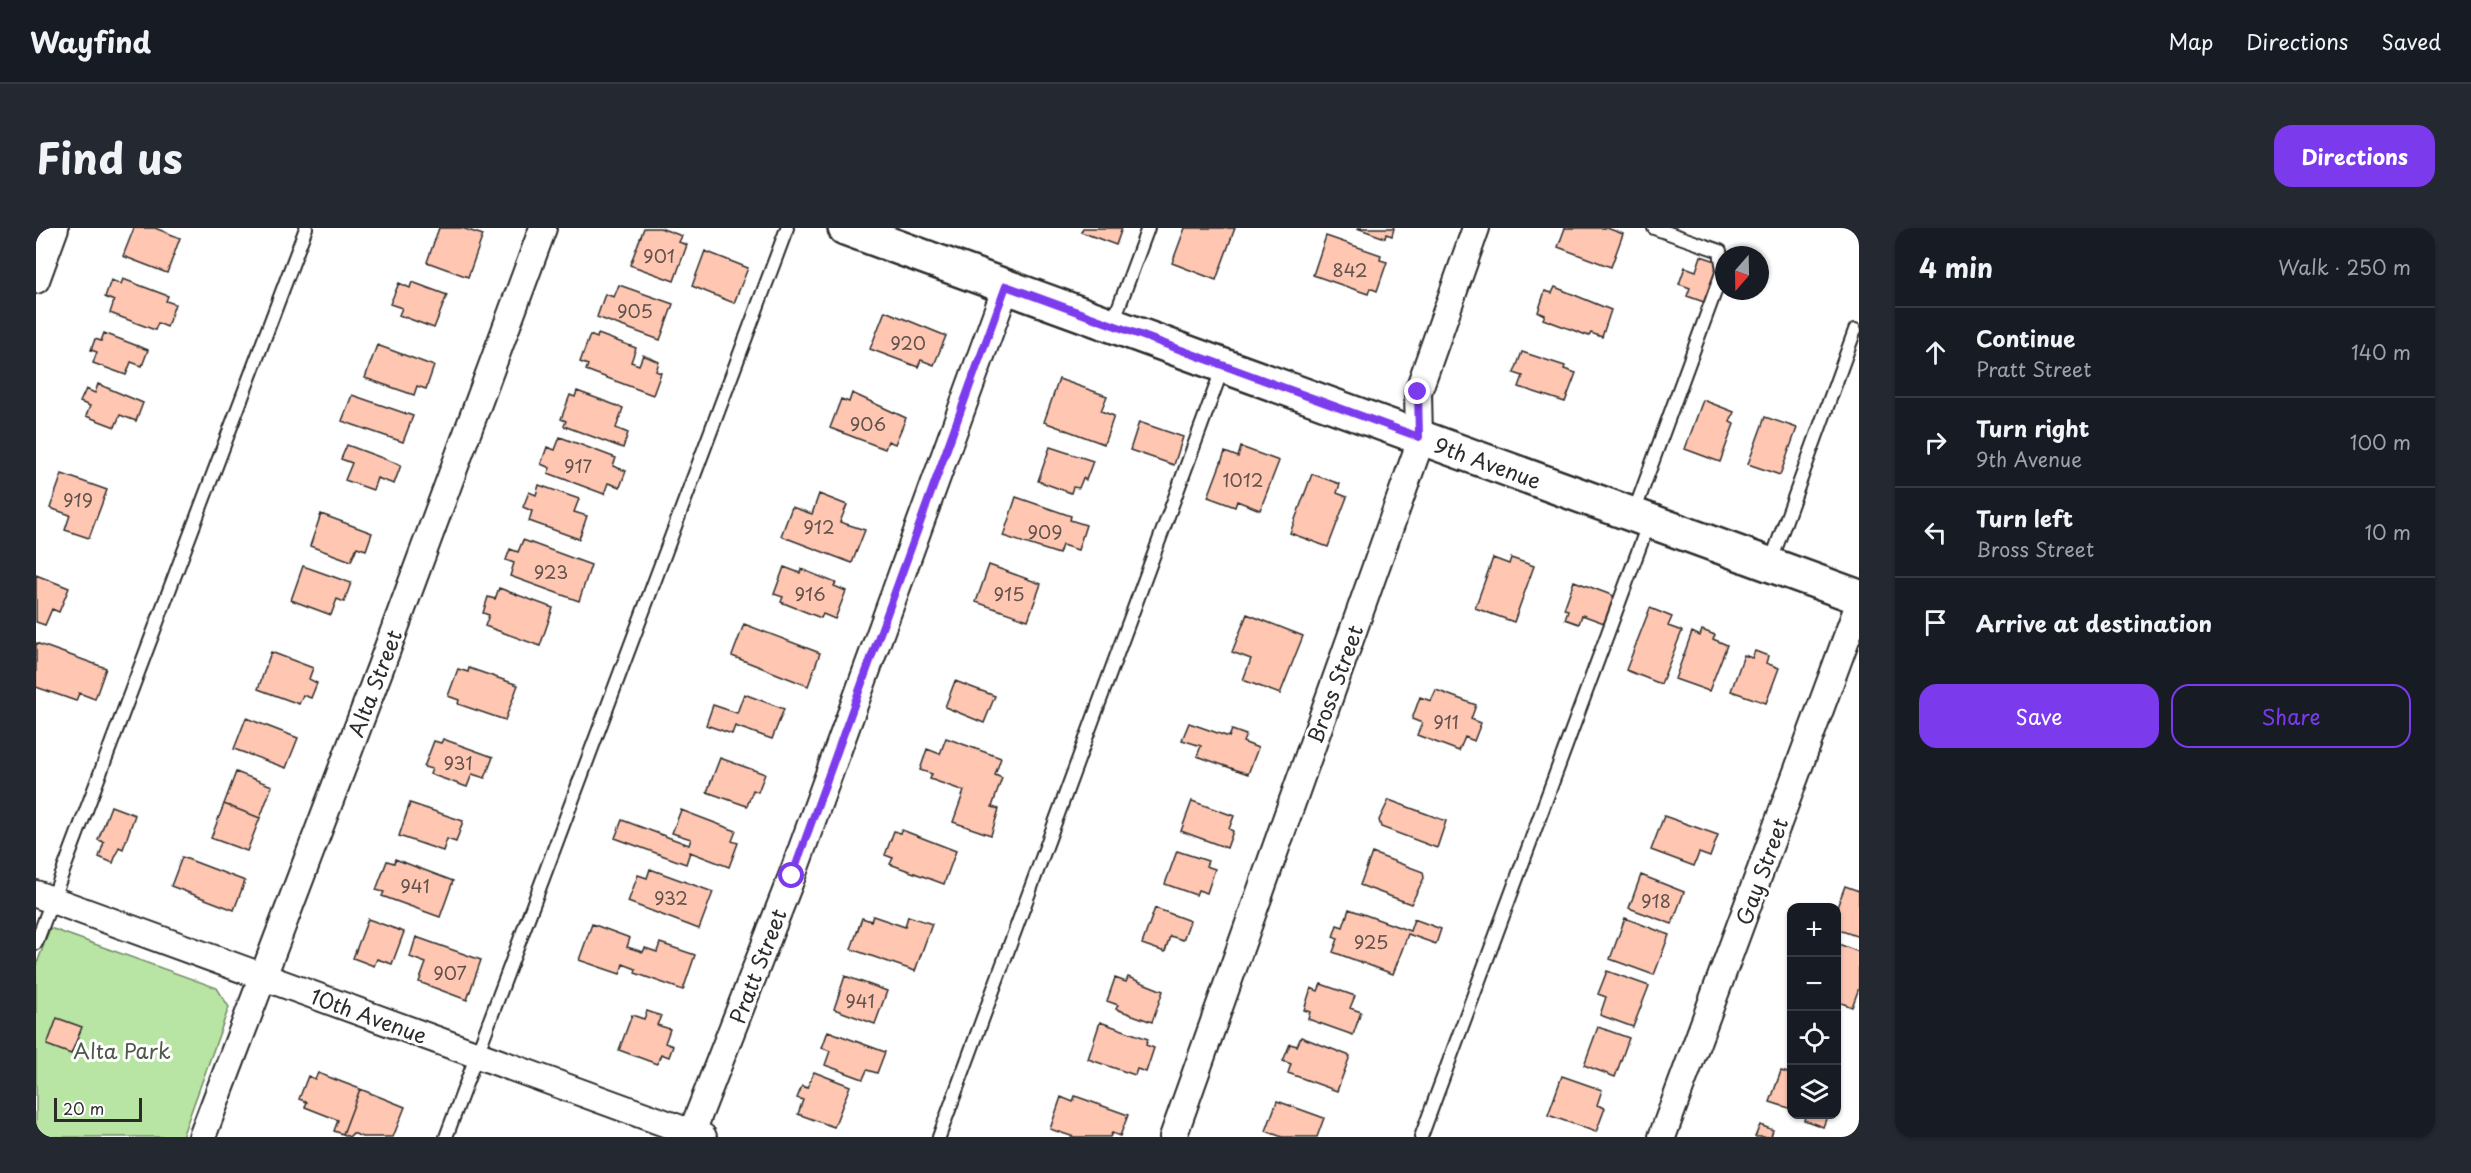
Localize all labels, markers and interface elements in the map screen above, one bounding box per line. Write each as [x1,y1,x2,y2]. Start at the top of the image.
text: Wayfind [30,20,151,63]
text: Map [2168,25,2213,57]
text: Directions [2246,25,2348,57]
text: Saved [2381,25,2441,57]
text: Find us [36,125,183,188]
button: Directions [2274,125,2435,187]
house number: 901 [643,242,675,269]
north arrow [1715,246,1769,300]
text: 4 min [1919,248,1993,287]
text: Walk · 250 m [2278,252,2411,282]
house number: 842 [1332,256,1368,283]
house number: 905 [617,297,653,324]
text: Continue [1976,321,2075,354]
house number: 920 [890,329,926,356]
icon: ahead [1919,336,1952,369]
text: 140 m [2351,337,2411,367]
text: Pratt Street [1976,354,2091,384]
route end [1404,378,1430,404]
house number: 906 [850,410,886,437]
text: Turn right [1976,411,2089,444]
icon: right [1919,426,1952,459]
text: 100 m [2350,427,2411,457]
street label: 9th Avenue [1430,428,1546,496]
text: 9th Avenue [1976,444,2082,474]
house number: 917 [564,452,593,479]
house number: 1012 [1223,466,1264,493]
house number: 919 [63,486,93,513]
text: Turn left [1976,501,2073,534]
house number: 912 [803,513,835,540]
icon: left [1919,516,1952,549]
text: 10 m [2364,517,2411,547]
house number: 909 [1028,518,1062,545]
text: Bross Street [1976,534,2094,564]
house number: 923 [534,558,568,585]
house number: 916 [794,580,826,607]
house number: 915 [994,580,1024,607]
icon: arrive [1919,606,1952,639]
text: Arrive at destination [1976,606,2212,639]
street label: Bross Street [1298,620,1370,748]
street label: Alta Street [339,625,409,741]
button: Save [1919,684,2159,748]
button: Share [2171,684,2411,748]
house number: 911 [1433,708,1459,735]
house number: 931 [444,749,472,776]
street label: Gay Street [1727,813,1795,929]
route start [778,862,804,888]
house number: 941 [400,872,430,899]
house number: 932 [654,884,688,911]
house number: 918 [1641,887,1671,914]
map controls [1787,903,1841,1119]
button: + [1787,903,1841,957]
street label: Pratt Street [720,904,794,1028]
house number: 925 [1354,928,1388,955]
button: − [1787,957,1841,1011]
house number: 907 [433,959,467,986]
street label: 10th Avenue [306,979,432,1051]
house number: 941 [845,987,875,1014]
button: locate [1787,1011,1841,1065]
park label: Alta Park [73,1034,171,1066]
button: layers [1787,1065,1841,1119]
scale bar [54,1095,142,1122]
text: 20 m [63,1096,104,1120]

